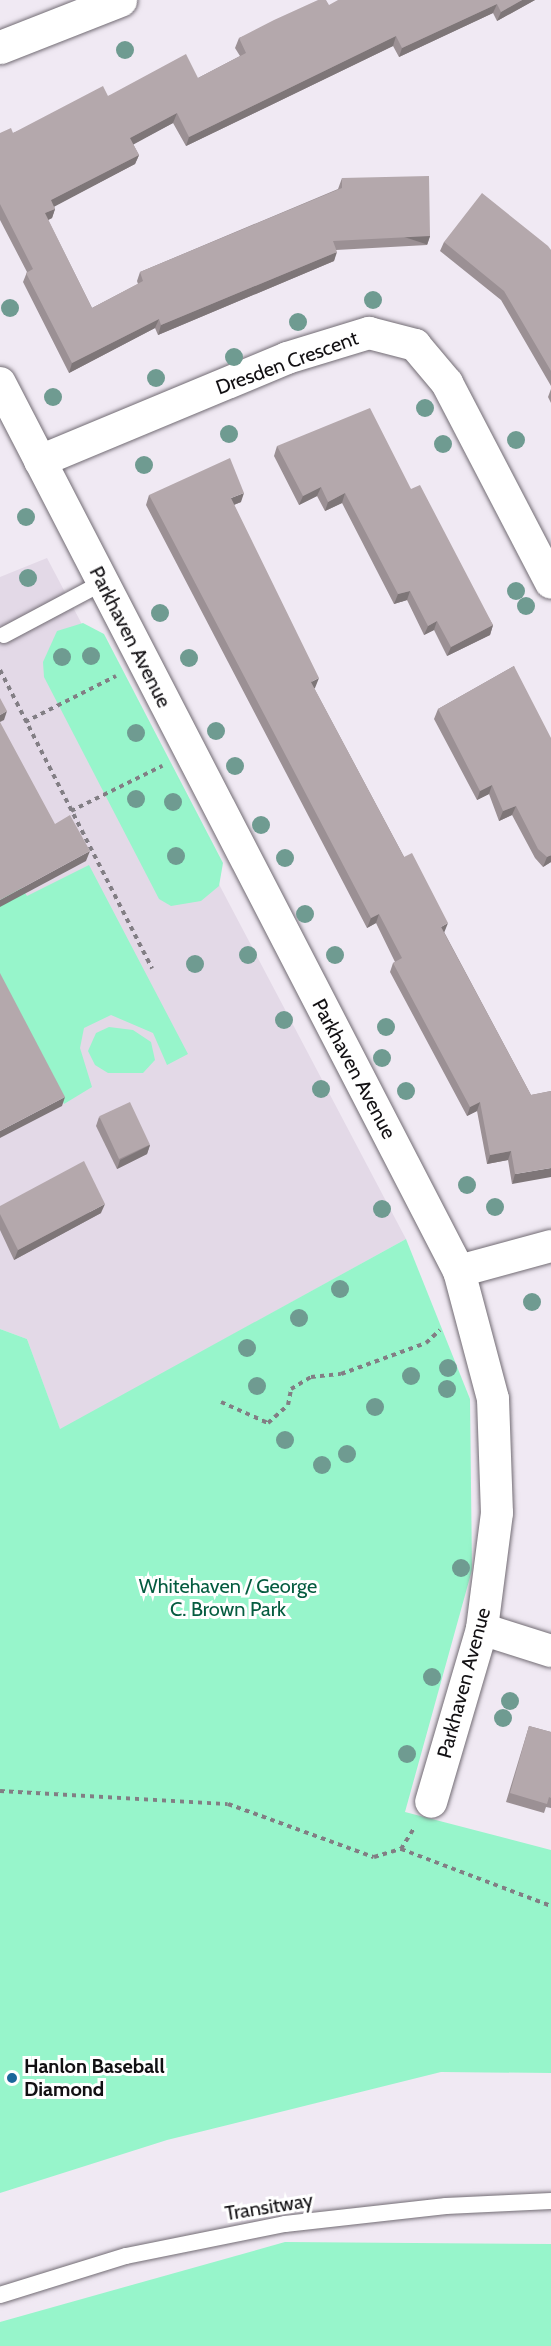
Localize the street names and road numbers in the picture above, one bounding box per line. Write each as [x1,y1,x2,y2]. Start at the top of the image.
street label: Dresden Crescent [213,326,361,400]
street label: Parkhaven Avenue [84,562,176,712]
street label: Parkhaven Avenue [307,995,401,1143]
street label: Parkhaven Avenue [432,1605,496,1761]
street label: Transitway [223,2188,315,2226]

